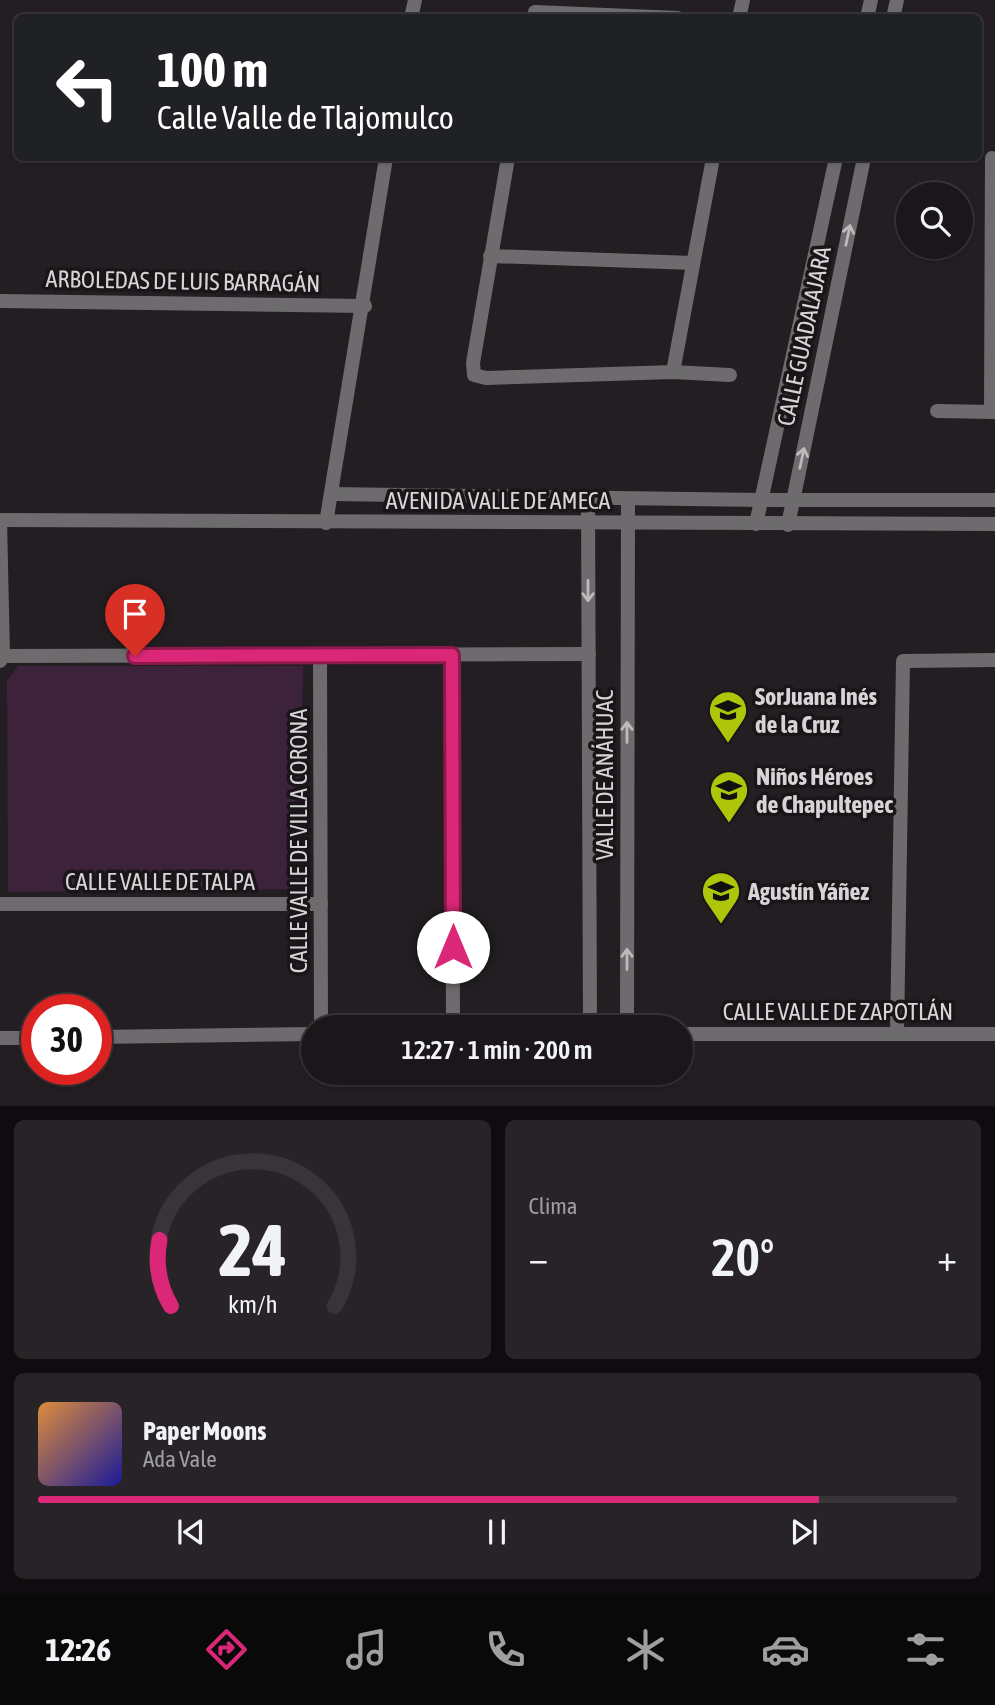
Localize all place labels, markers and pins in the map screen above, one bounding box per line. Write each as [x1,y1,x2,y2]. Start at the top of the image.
pin [105,584,165,656]
place label: SorJuana Inés de la Cruz [755,683,878,738]
school or university icon: SorJuana Inés de la Cruz [707,689,749,744]
place label: Niños Héroes de Chapultepec [756,763,893,818]
school or university icon: Niños Héroes de Chapultepec [708,769,750,824]
school or university icon: Agustín Yáñez [700,870,742,925]
place label: Agustín Yáñez [747,878,869,905]

